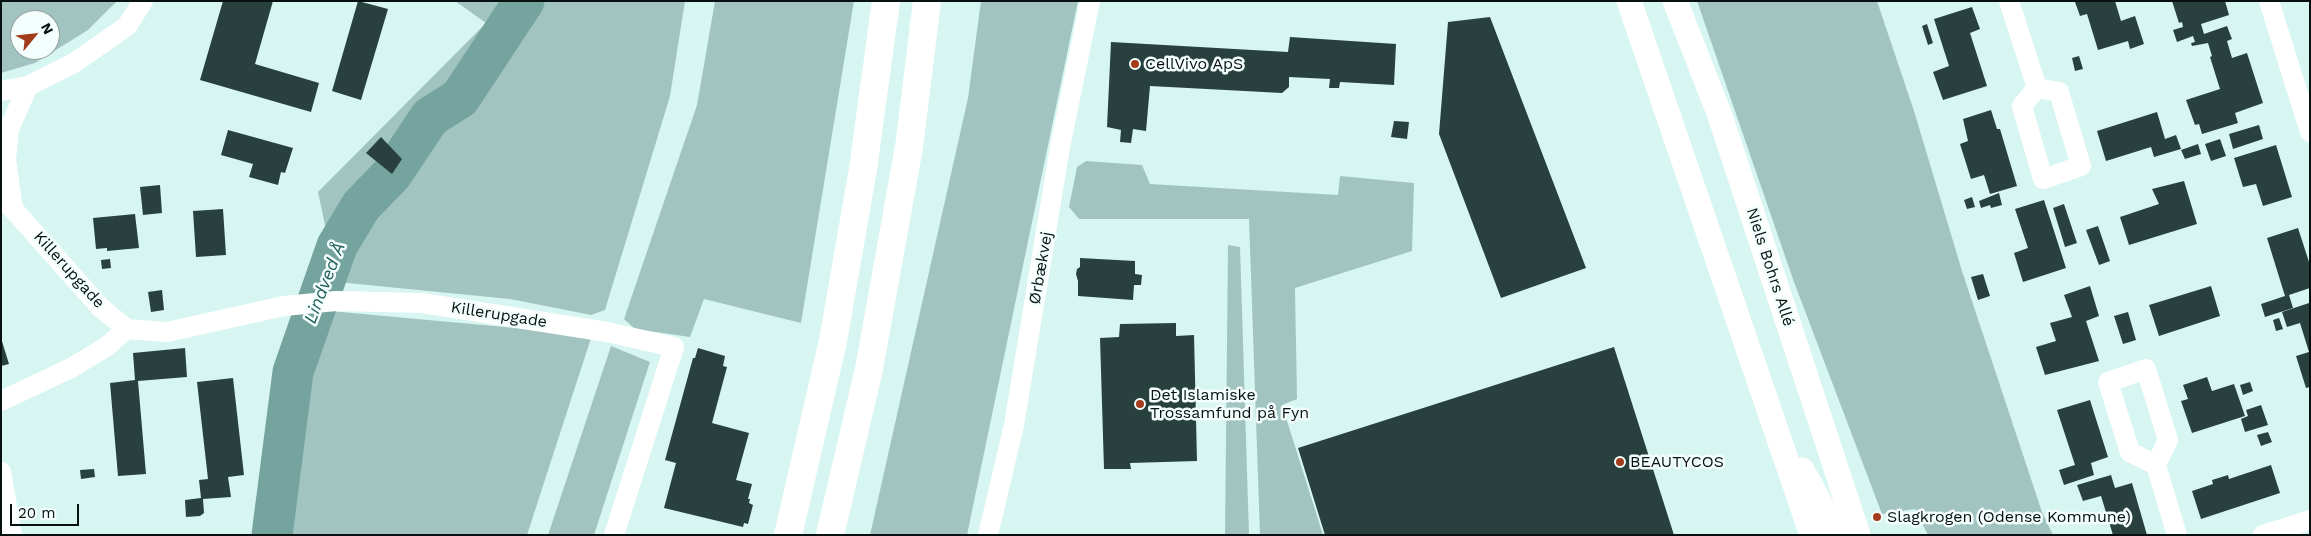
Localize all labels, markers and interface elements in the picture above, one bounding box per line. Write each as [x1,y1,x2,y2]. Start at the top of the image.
north arrow [10,10,60,60]
text: N [38,20,57,37]
place label: CellVivo ApS [1145,54,1243,74]
marker: CellVivo ApS [1129,58,1141,70]
street label: Niels Bohrs Allé [1742,205,1798,329]
street label: Killerupgade [29,228,109,312]
street label: Ørbækvej [1025,230,1057,306]
water label: Lindved Å [300,239,350,327]
street label: Killerupgade [450,298,548,332]
place label: Det Islamiske Trossamfund på Fyn [1150,385,1309,423]
marker: Det Islamiske Trossamfund på Fyn [1134,398,1146,410]
place label: BEAUTYCOS [1630,452,1724,472]
marker: BEAUTYCOS [1614,456,1626,468]
scale bar [12,494,81,526]
text: 20 m [18,504,56,522]
place label: Slagkrogen (Odense Kommune) [1887,507,2131,527]
marker: Slagkrogen (Odense Kommune) [1871,511,1883,523]

